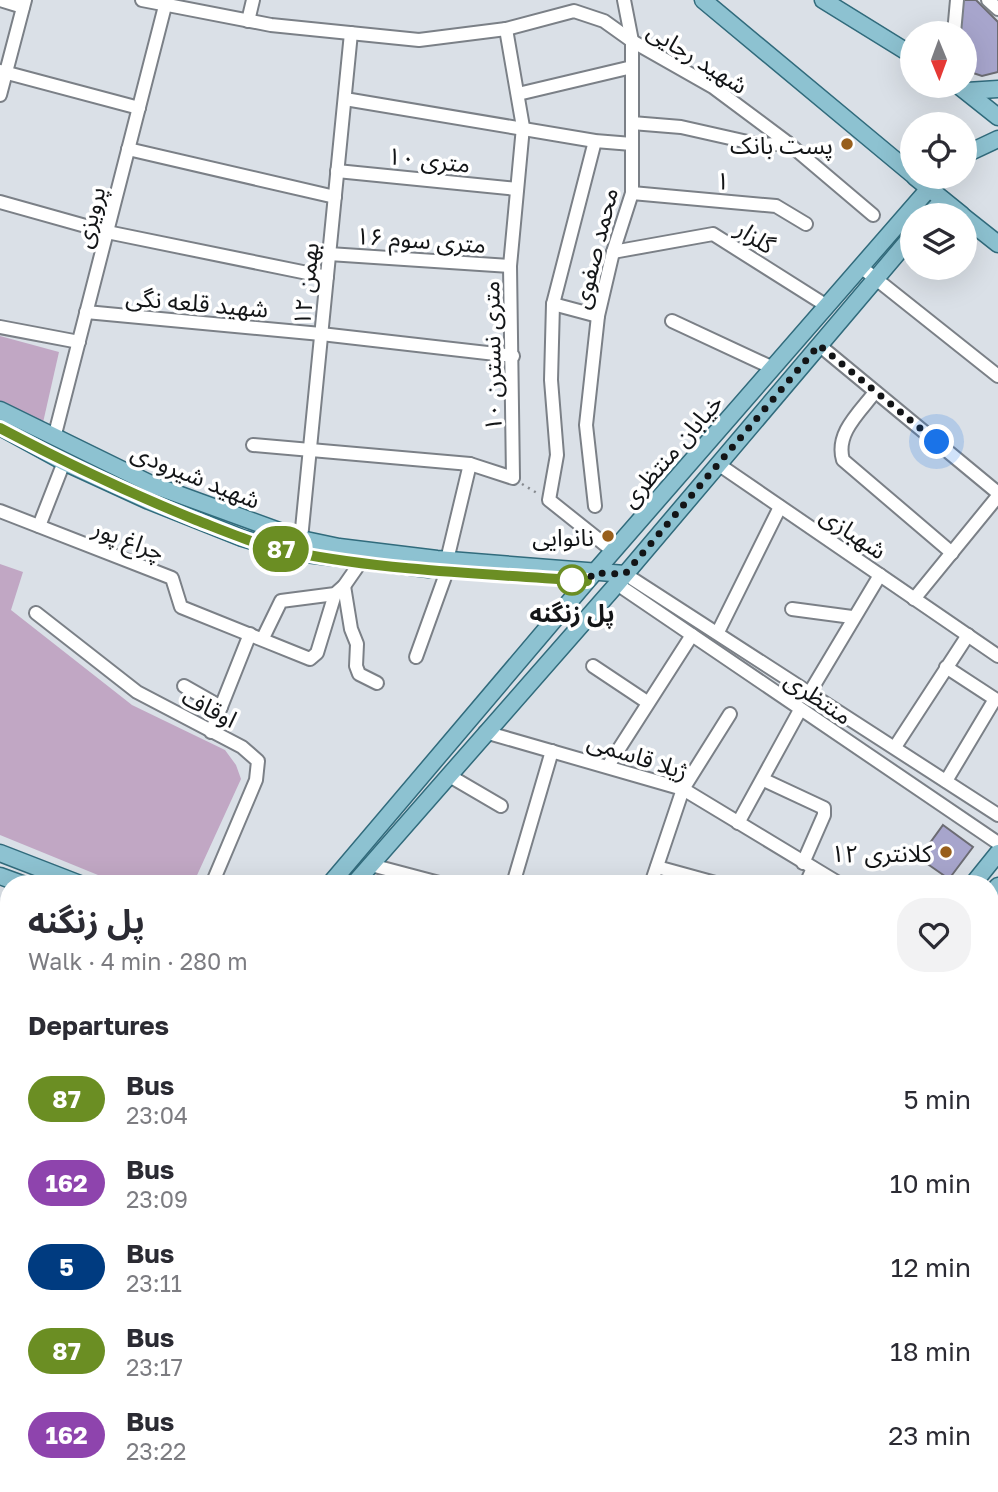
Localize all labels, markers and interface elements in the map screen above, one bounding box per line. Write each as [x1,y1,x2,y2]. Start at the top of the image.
street label: شهید رجایی [642,15,753,100]
north arrow [900,21,976,98]
map controls [900,21,977,280]
button: locate [900,112,977,189]
place label: پست بانک [730,130,833,161]
marker: پست بانک [839,136,855,152]
street label: ۱۰ متری [386,140,472,179]
street label: ۱ [715,165,731,195]
street label: پرویزی [67,183,113,251]
street label: محمد صفوی [565,185,624,312]
button: layers [900,203,977,280]
street label: گلزار [730,212,782,261]
street label: ۱۶ متری سوم [355,220,487,263]
street label: ۱۲ بهمن [286,241,324,327]
street label: ۱۰ متری نسترن [475,280,508,432]
street label: شهید قلعه نگی [124,281,270,323]
street label: خیابان منتظری [614,387,729,513]
your location [919,424,954,459]
street label: شهید شیرودی [127,436,265,515]
street label: شهبازی [815,499,892,565]
street label: چراغ پور [87,512,169,570]
place label: نانوایی [532,522,594,552]
line badge: 87 [250,526,312,572]
marker: نانوایی [600,528,616,544]
text: 87 [267,534,295,563]
marker: پل زنگنه [557,565,587,595]
place label: پل زنگنه [529,598,615,629]
street label: منتظری [779,664,858,731]
street label: اوقاف [177,681,242,734]
street label: ژیلا قاسمی [584,725,692,786]
place label: کلانتری ۱۲ [831,838,933,868]
marker: کلانتری ۱۲ [938,844,954,860]
button: heart [897,898,971,972]
text: پل زنگنه [28,901,145,940]
text: Walk · 4 min · 280 m [28,947,248,975]
text: Departures [28,1010,169,1041]
text: Bus [126,1070,174,1101]
text: 87 [52,1084,81,1113]
text: 5 min [903,1084,971,1115]
text: 23:04 [126,1101,188,1129]
text: Bus [126,1154,174,1185]
text: 162 [45,1168,88,1197]
text: 10 min [890,1168,971,1199]
text: 23:09 [126,1185,188,1213]
text: Bus [126,1238,174,1269]
text: 5 [59,1252,74,1281]
text: 12 min [891,1252,971,1283]
text: 23:11 [126,1269,182,1297]
text: Bus [126,1322,174,1353]
text: 87 [52,1336,81,1365]
text: 18 min [890,1336,971,1367]
text: 23:17 [126,1353,183,1381]
text: Bus [126,1406,174,1437]
text: 162 [45,1420,88,1449]
text: 23 min [888,1420,971,1451]
text: 23:22 [126,1437,186,1465]

